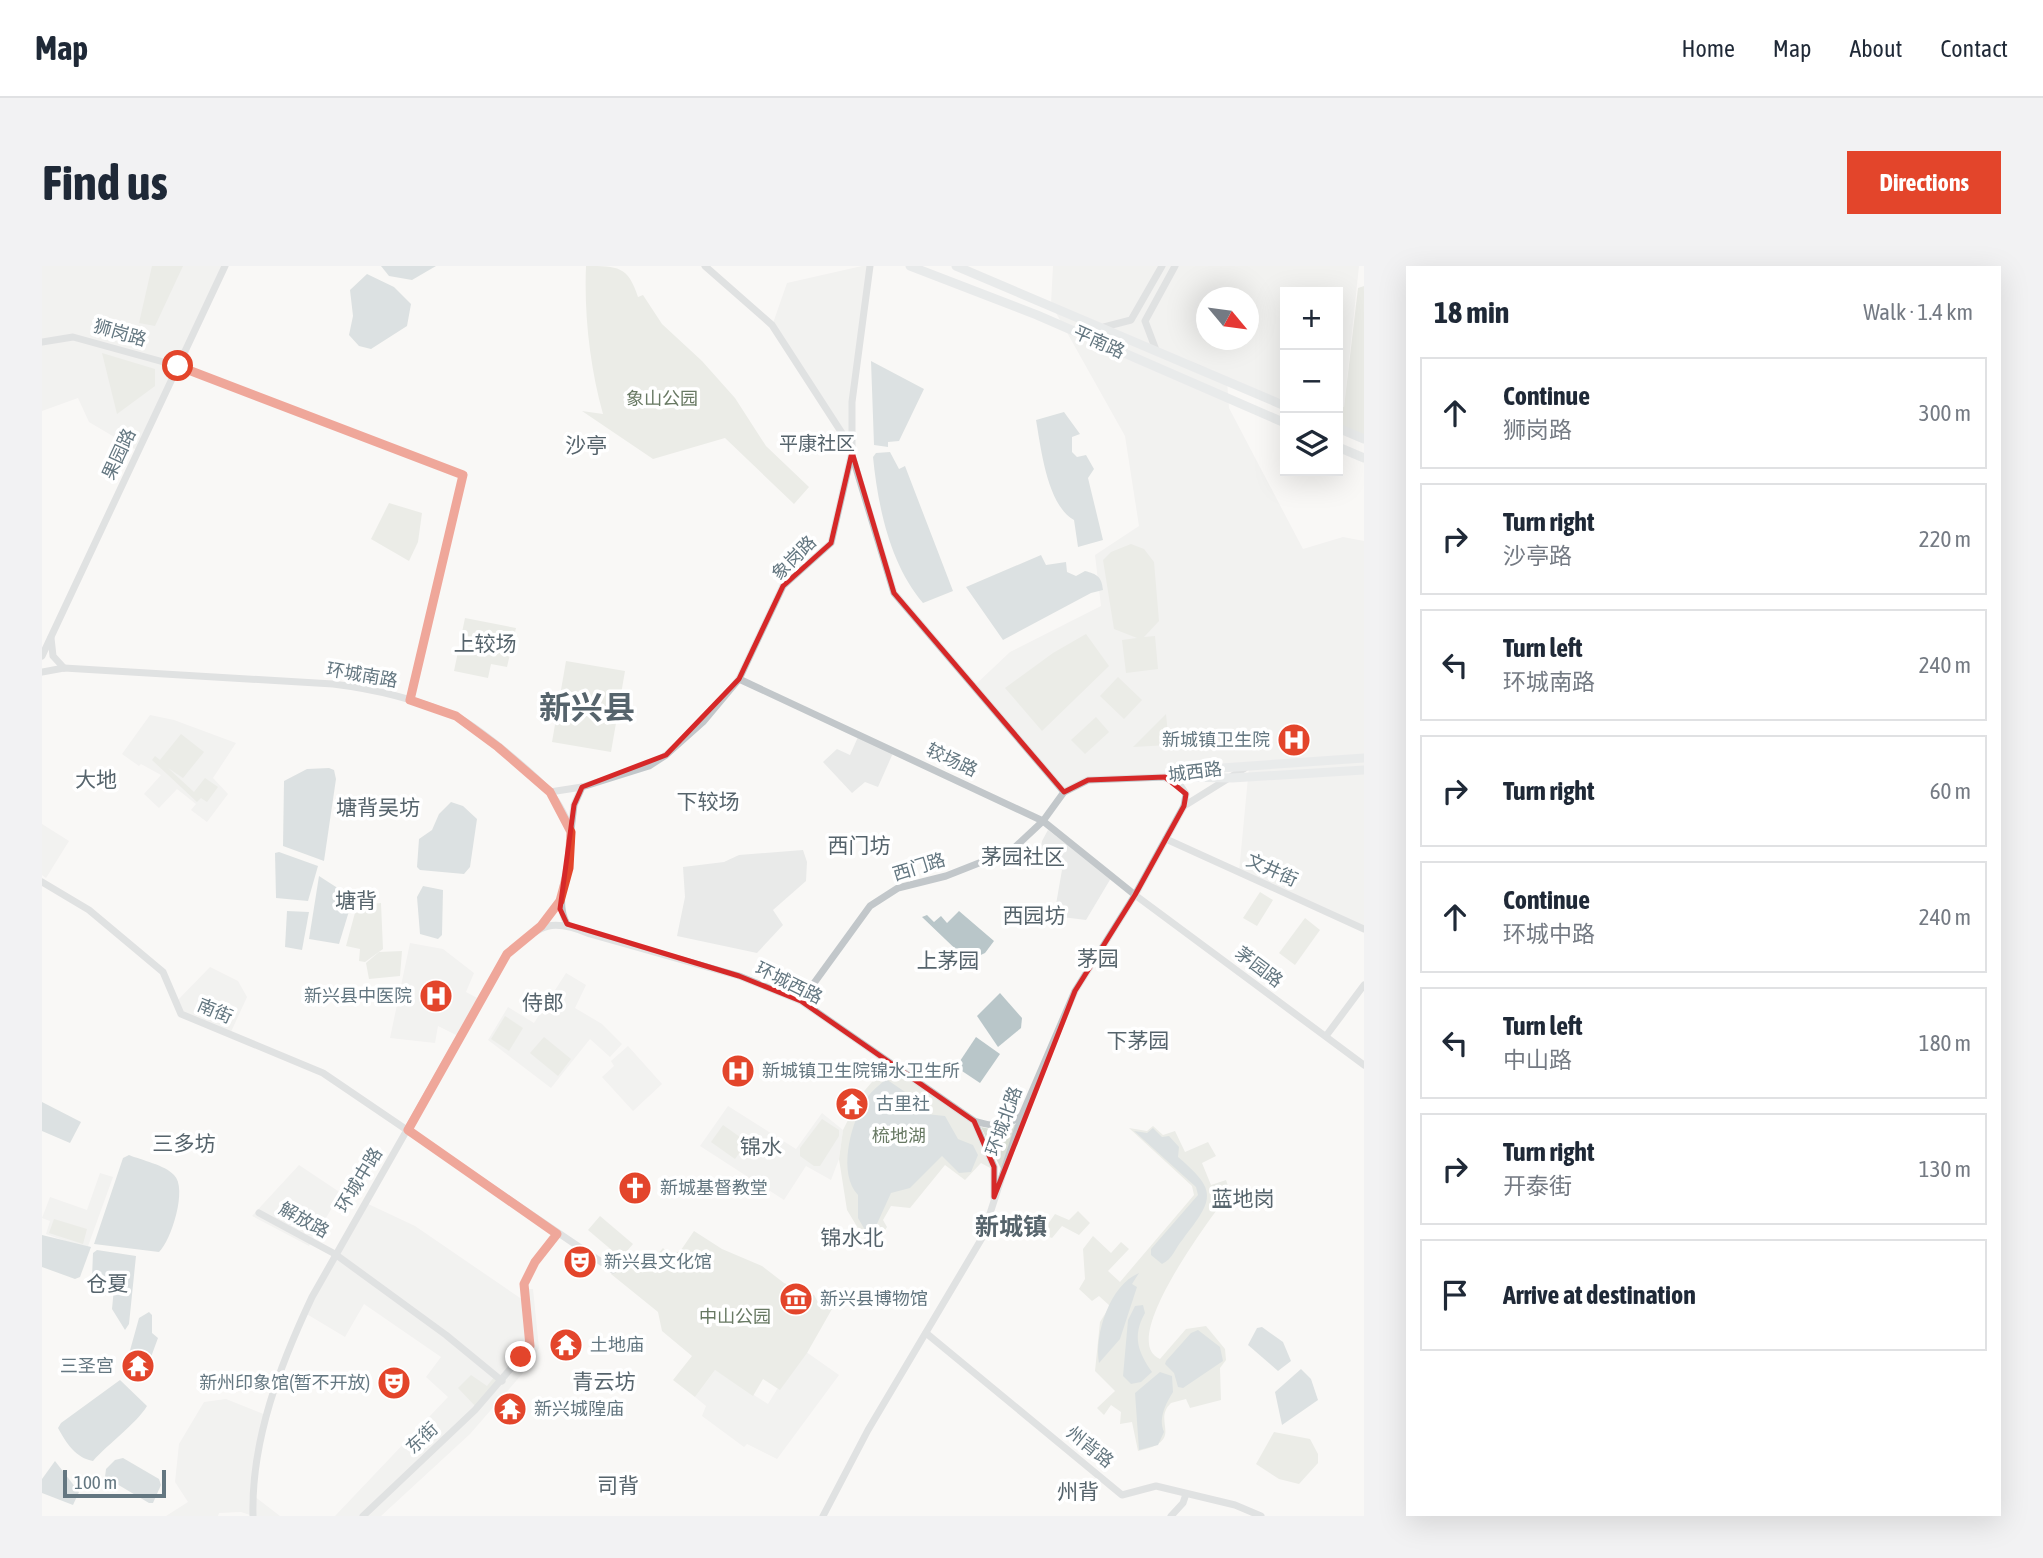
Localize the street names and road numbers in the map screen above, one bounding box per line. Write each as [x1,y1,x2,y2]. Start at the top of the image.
street label: 狮岗路 [91,315,149,350]
street label: 平南路 [1070,321,1128,362]
street label: 果园路 [98,425,139,483]
street label: 象岗路 [767,531,820,584]
street label: 环城南路 [325,658,399,691]
street label: 较场路 [923,739,981,780]
street label: 城西路 [1167,758,1223,785]
street label: 西门路 [890,849,948,884]
street label: 文井街 [1243,849,1301,890]
street label: 茅园路 [1231,942,1287,991]
street label: 环城西路 [752,957,826,1008]
street label: 南街 [195,994,236,1027]
street label: 环城北路 [981,1083,1026,1158]
street label: 环城中路 [331,1143,386,1216]
street label: 解放路 [276,1197,333,1242]
street label: 东街 [401,1418,442,1458]
street label: 州背路 [1063,1421,1118,1472]

